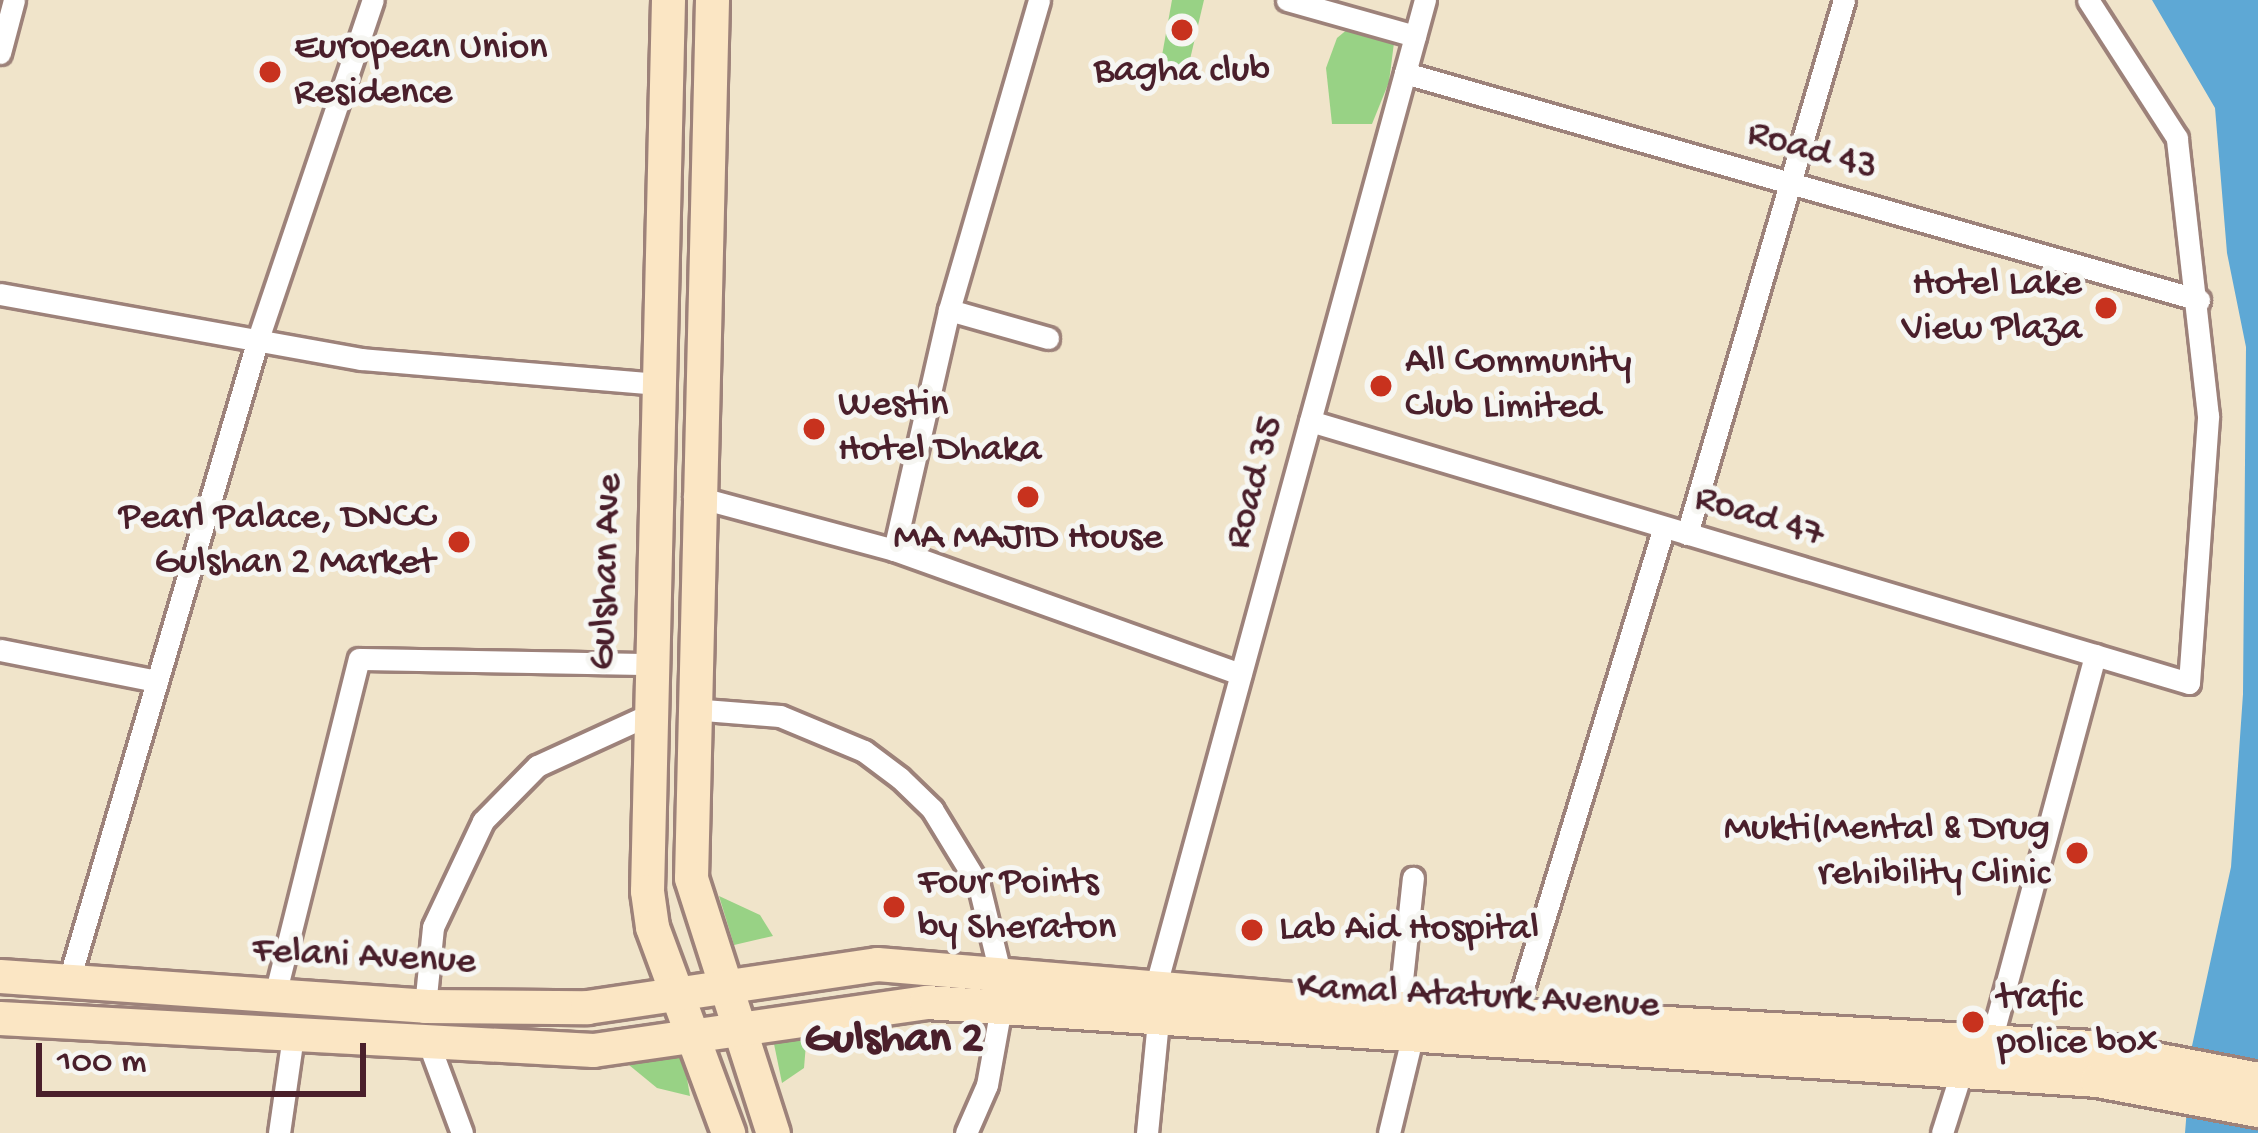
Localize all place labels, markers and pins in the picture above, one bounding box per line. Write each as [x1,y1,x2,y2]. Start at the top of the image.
marker: Bagha club [1169,17,1195,43]
place label: European Union Residence [294,27,548,118]
place label: Bagha club [1094,49,1270,95]
marker: European Union Residence [257,59,283,85]
place label: Hotel Lake View Plaza [1902,263,2082,354]
marker: Hotel Lake View Plaza [2093,295,2119,321]
place label: All Community Club Limited [1405,341,1632,432]
marker: All Community Club Limited [1368,373,1394,399]
place label: Westin Hotel Dhaka [838,384,1041,475]
marker: Westin Hotel Dhaka [801,416,827,442]
marker: MA MAJID House [1015,484,1041,510]
place label: Pearl Palace, DNCC Gulshan 2 Market [119,497,435,588]
place label: MA MAJID House [893,516,1163,562]
marker: Pearl Palace, DNCC Gulshan 2 Market [446,529,472,555]
place label: Mukti(Mental & Drug rehibility Clinic [1724,808,2050,899]
marker: Mukti(Mental & Drug rehibility Clinic [2061,837,2093,869]
place label: Four Points by Sheraton [918,862,1116,953]
marker: Four Points by Sheraton [881,894,907,920]
place label: Lab Aid Hospital [1279,907,1539,953]
marker: Lab Aid Hospital [1236,914,1268,946]
place label: trafic police box [1997,977,2157,1068]
marker: trafic police box [1960,1009,1986,1035]

